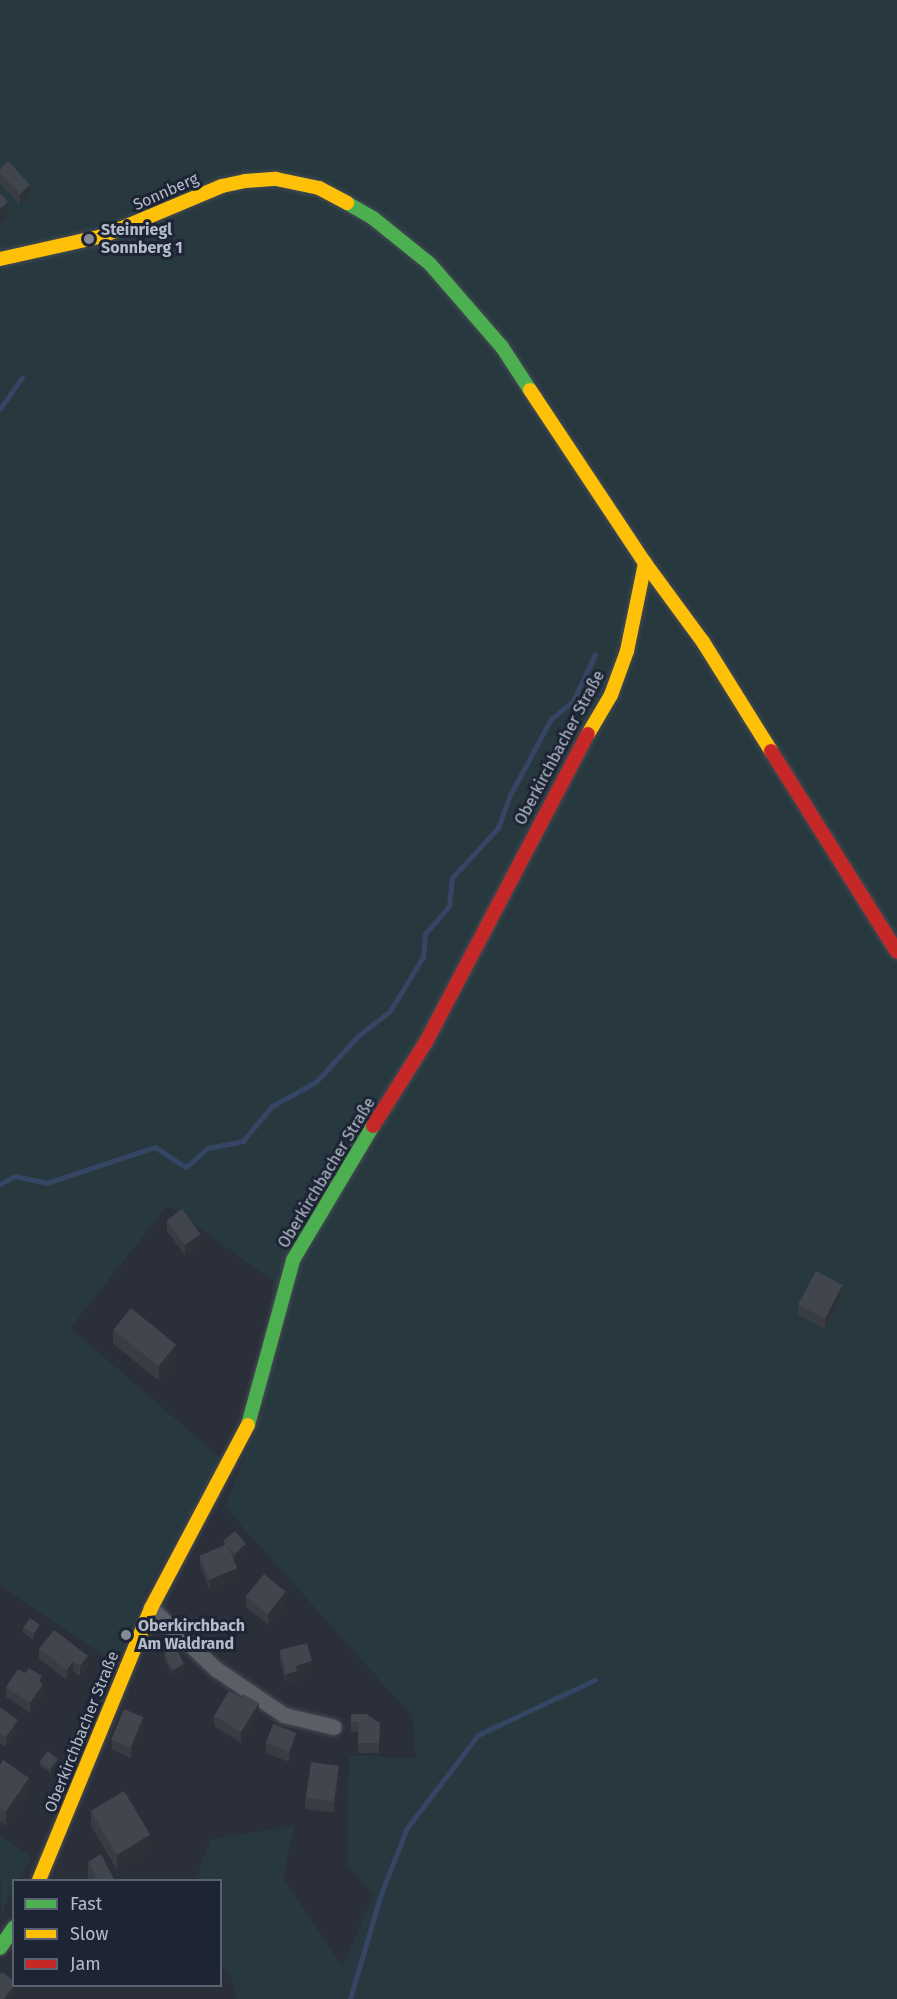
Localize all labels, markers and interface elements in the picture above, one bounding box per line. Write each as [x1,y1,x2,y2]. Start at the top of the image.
street label: Sonnberg [130,169,202,215]
place label: Steinriegl Sonnberg 1 [101,220,183,258]
marker: Steinriegl Sonnberg 1 [82,232,96,246]
street label: Oberkirchbacher Straße [511,668,609,828]
street label: Oberkirchbacher Straße [274,1094,380,1252]
place label: Oberkirchbach Am Waldrand [138,1616,245,1654]
marker: Oberkirchbach Am Waldrand [119,1628,133,1642]
street label: Oberkirchbacher Straße [41,1649,123,1815]
legend [12,1879,222,1987]
text: Fast [70,1893,102,1915]
text: Slow [70,1923,108,1945]
text: Jam [70,1953,101,1975]

